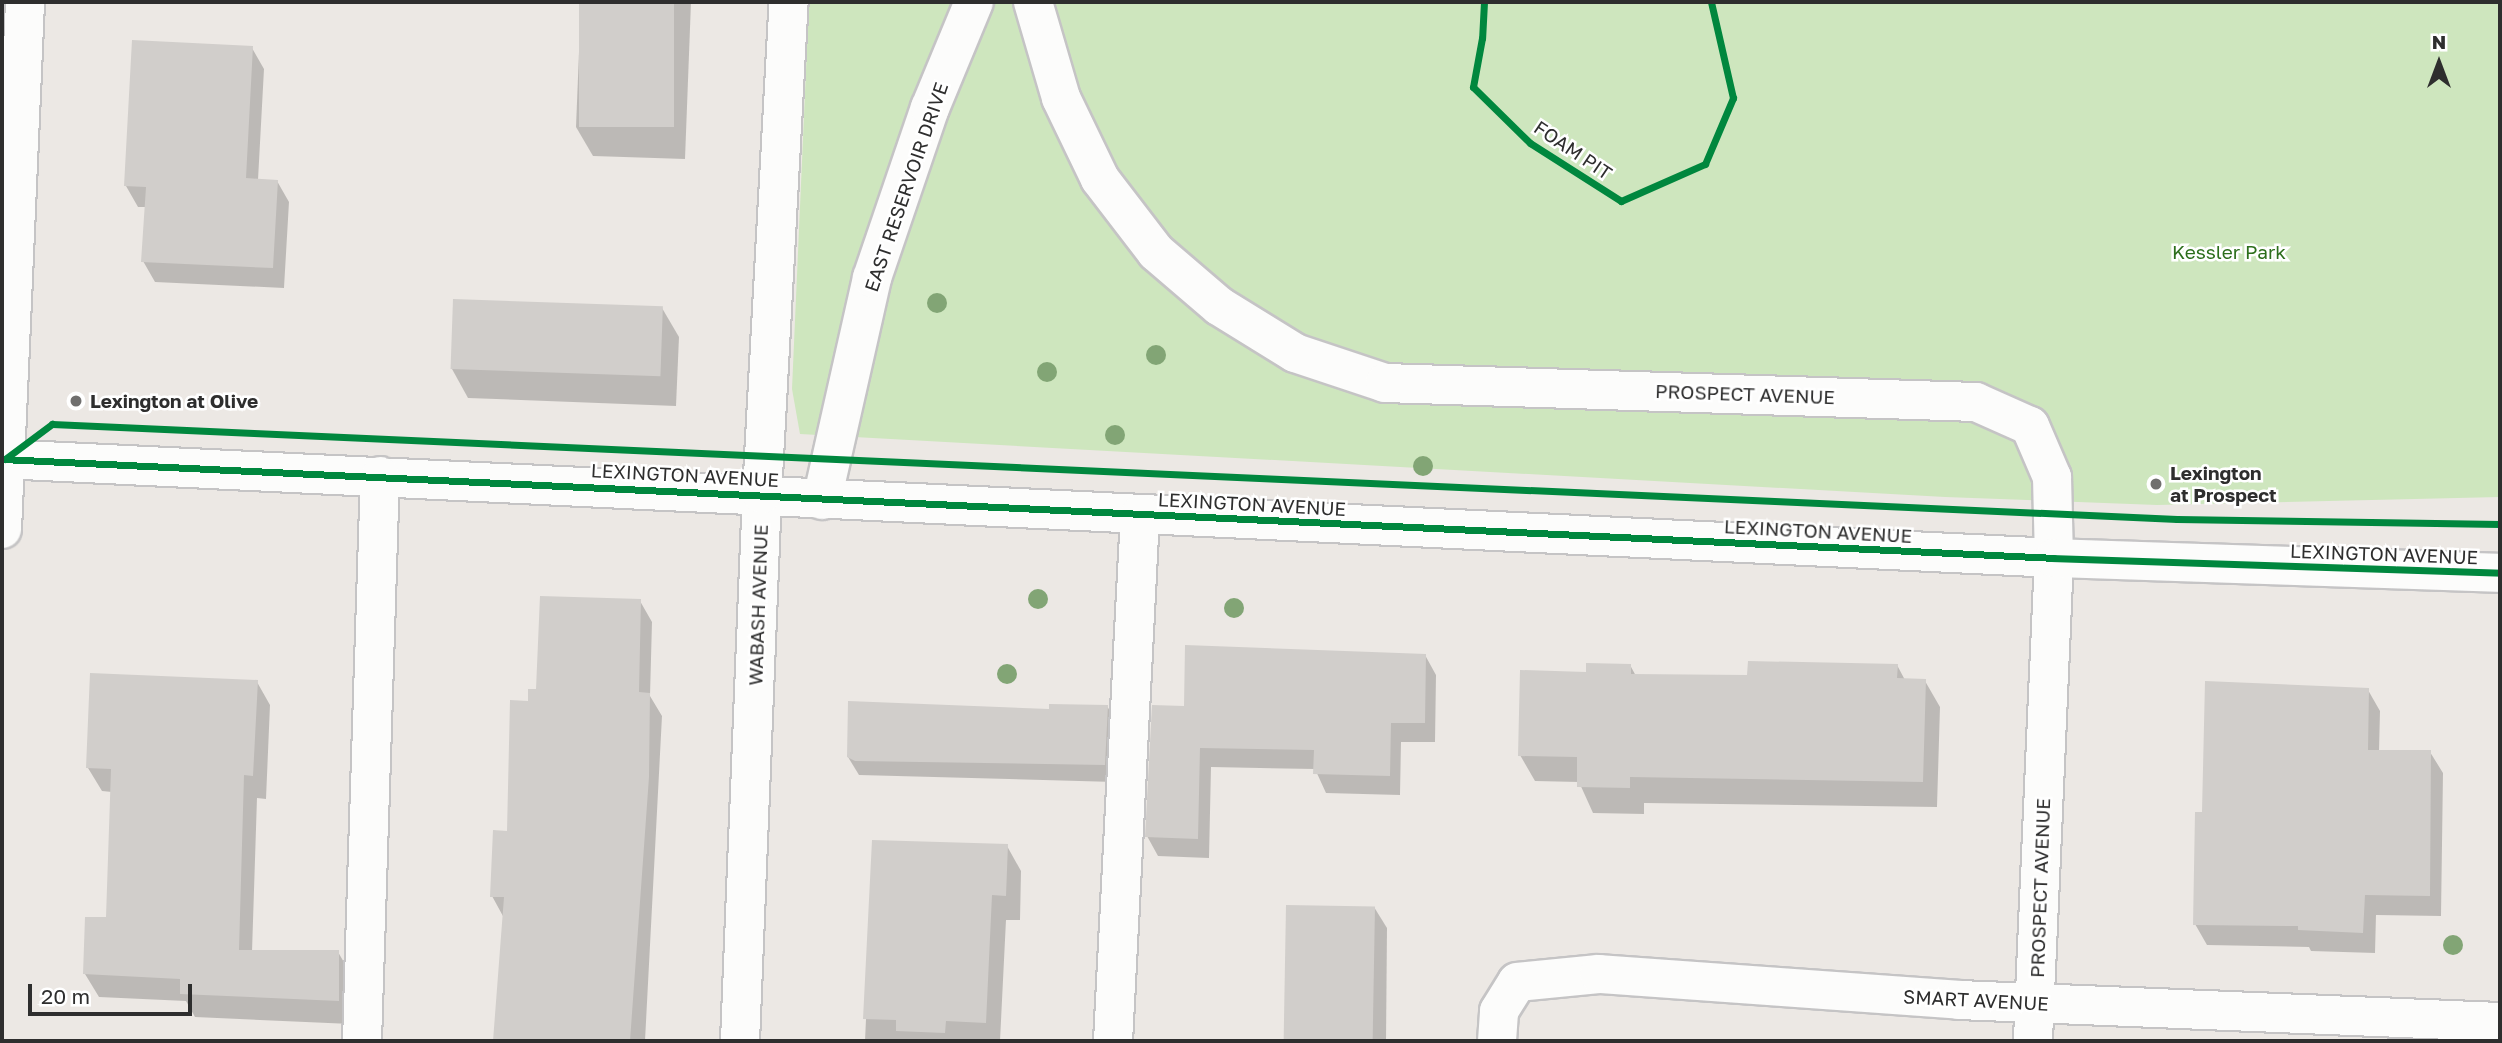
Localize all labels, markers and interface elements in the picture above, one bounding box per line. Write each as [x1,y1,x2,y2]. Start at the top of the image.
north arrow [2404,28,2474,98]
text: N [2432,30,2446,53]
street label: EAST RESERVOIR DRIVE [859,79,953,295]
street label: FOAM PIT [1530,116,1616,184]
park label: Kessler Park [2172,241,2286,263]
street label: PROSPECT AVENUE [1655,379,1835,409]
place label: Lexington at Olive [90,390,258,412]
marker: Lexington at Olive [68,393,84,409]
street label: LEXINGTON AVENUE [590,459,780,491]
place label: Lexington at Prospect [2170,462,2277,506]
marker: Lexington at Prospect [2148,476,2164,492]
street label: LEXINGTON AVENUE [1157,488,1347,520]
street label: LEXINGTON AVENUE [1723,515,1913,547]
street label: WABASH AVENUE [744,524,772,686]
street label: LEXINGTON AVENUE [2290,539,2478,569]
street label: PROSPECT AVENUE [2025,798,2055,978]
scale bar [32,970,196,1014]
text: 20 m [41,983,90,1009]
street label: SMART AVENUE [1903,985,2049,1015]

